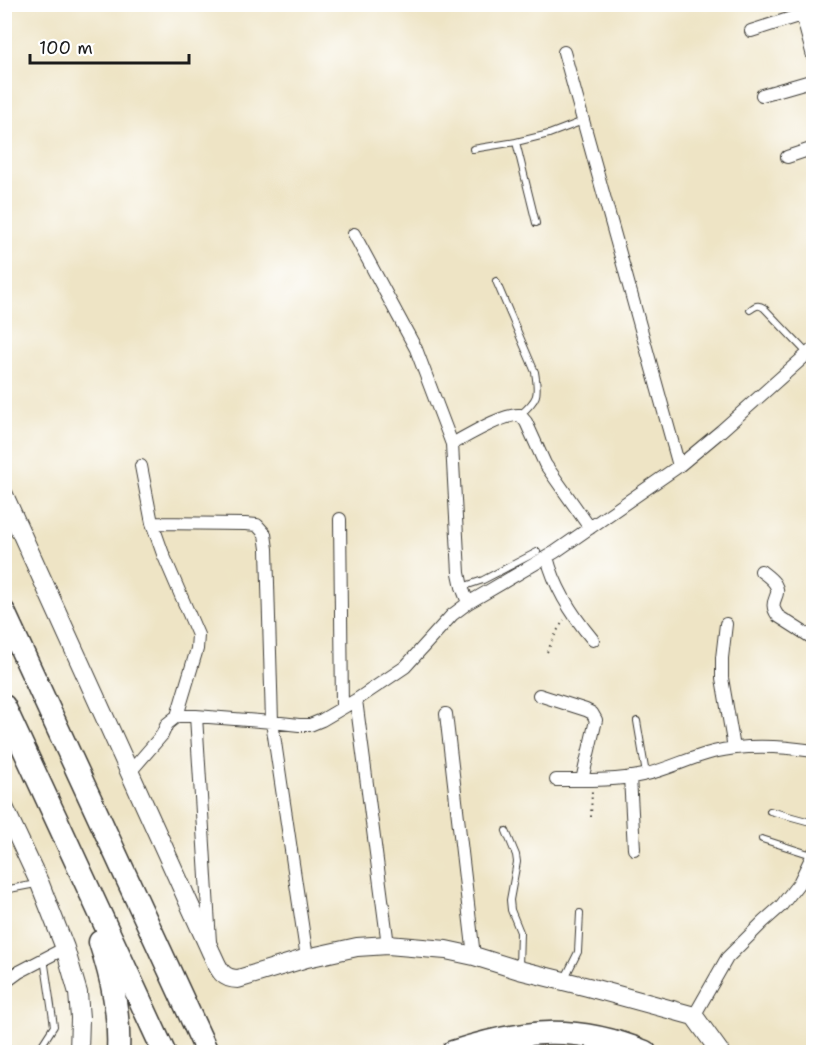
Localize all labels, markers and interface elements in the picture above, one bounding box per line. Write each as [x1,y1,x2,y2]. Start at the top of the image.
scale bar [30,27,189,65]
text: 100 m [39,36,93,60]

